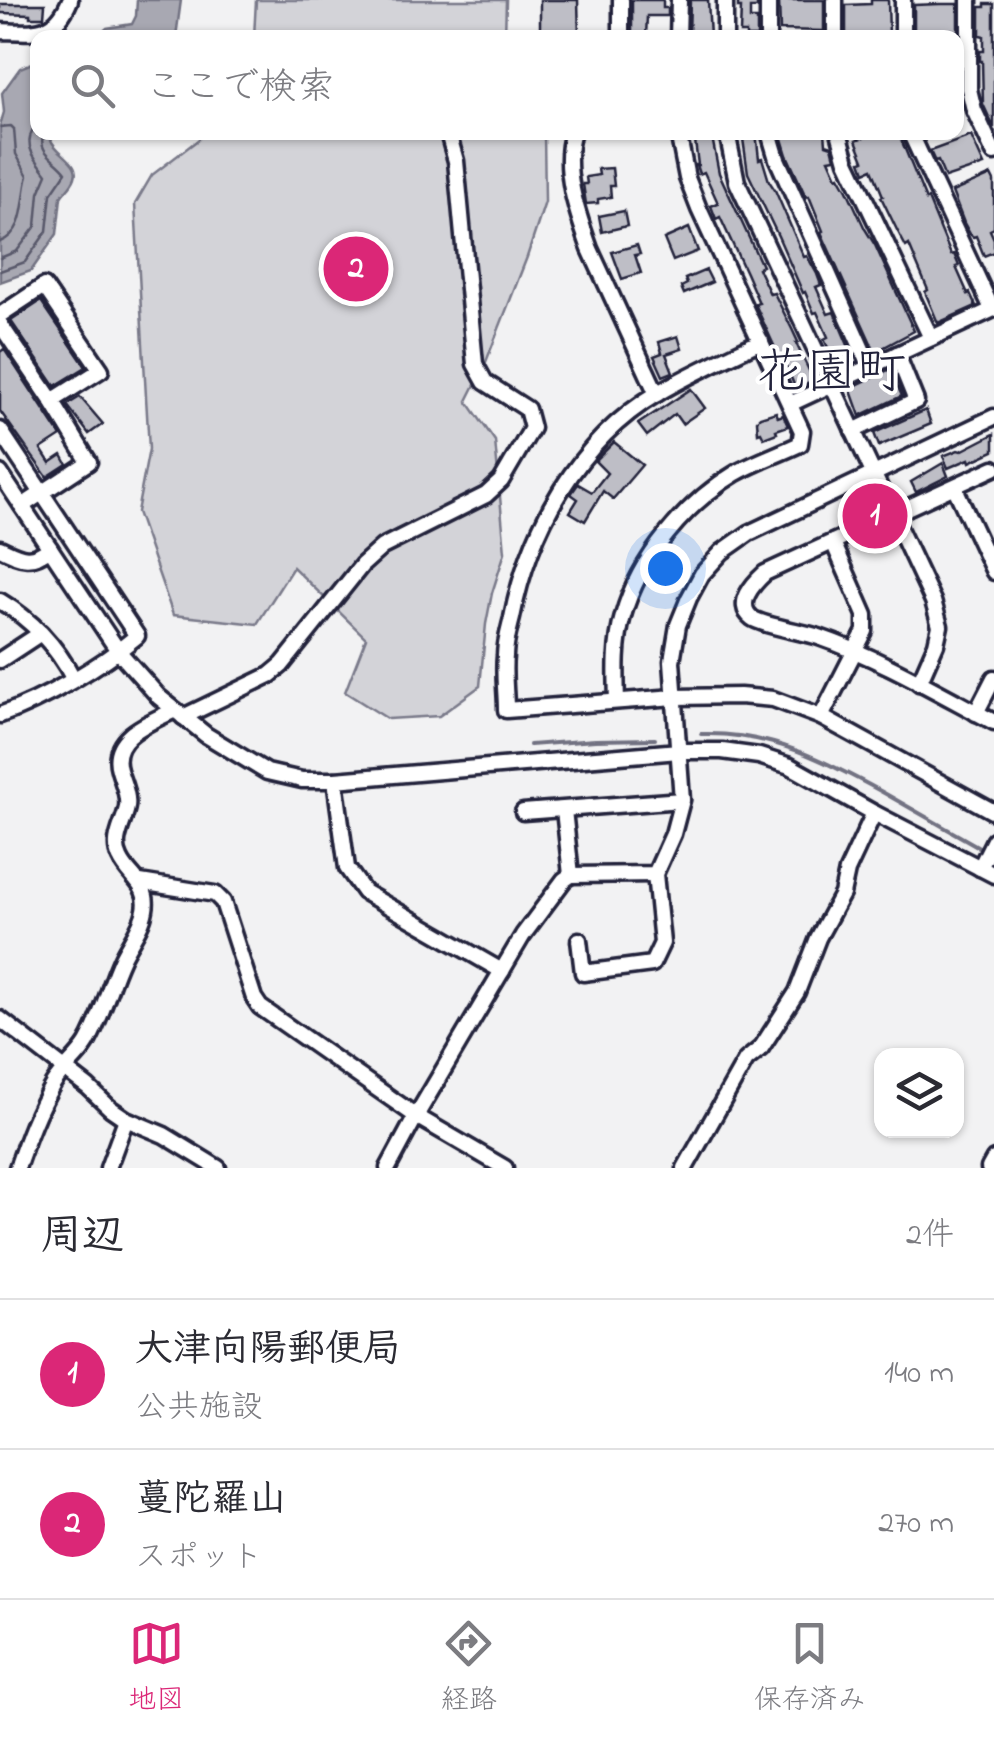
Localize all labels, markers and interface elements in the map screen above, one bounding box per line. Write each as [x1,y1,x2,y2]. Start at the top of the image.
search box [30,30,964,140]
icon: search [65,58,120,113]
text: ここで検索 [145,61,335,117]
pin: 2 [324,232,388,306]
district label: 花園町 [756,338,906,411]
pin: 1 [842,478,908,554]
your location [640,543,691,594]
map controls [874,1048,964,1138]
button: layers [874,1048,964,1138]
text: 周辺 [40,1207,124,1268]
text: 2件 [906,1213,954,1260]
text: 大津向陽郵便局 [135,1323,401,1379]
text: 1 [67,1351,78,1398]
text: 140 m [884,1351,954,1398]
text: 公共施設 [135,1385,263,1432]
text: 蔓陀羅山 [135,1473,287,1529]
text: 2 [65,1501,80,1548]
text: 270 m [878,1501,954,1548]
text: スポット [135,1535,263,1582]
tab: 地図 [128,1616,184,1722]
tab: 経路 [441,1616,497,1722]
tab: 保存済み [754,1616,866,1722]

